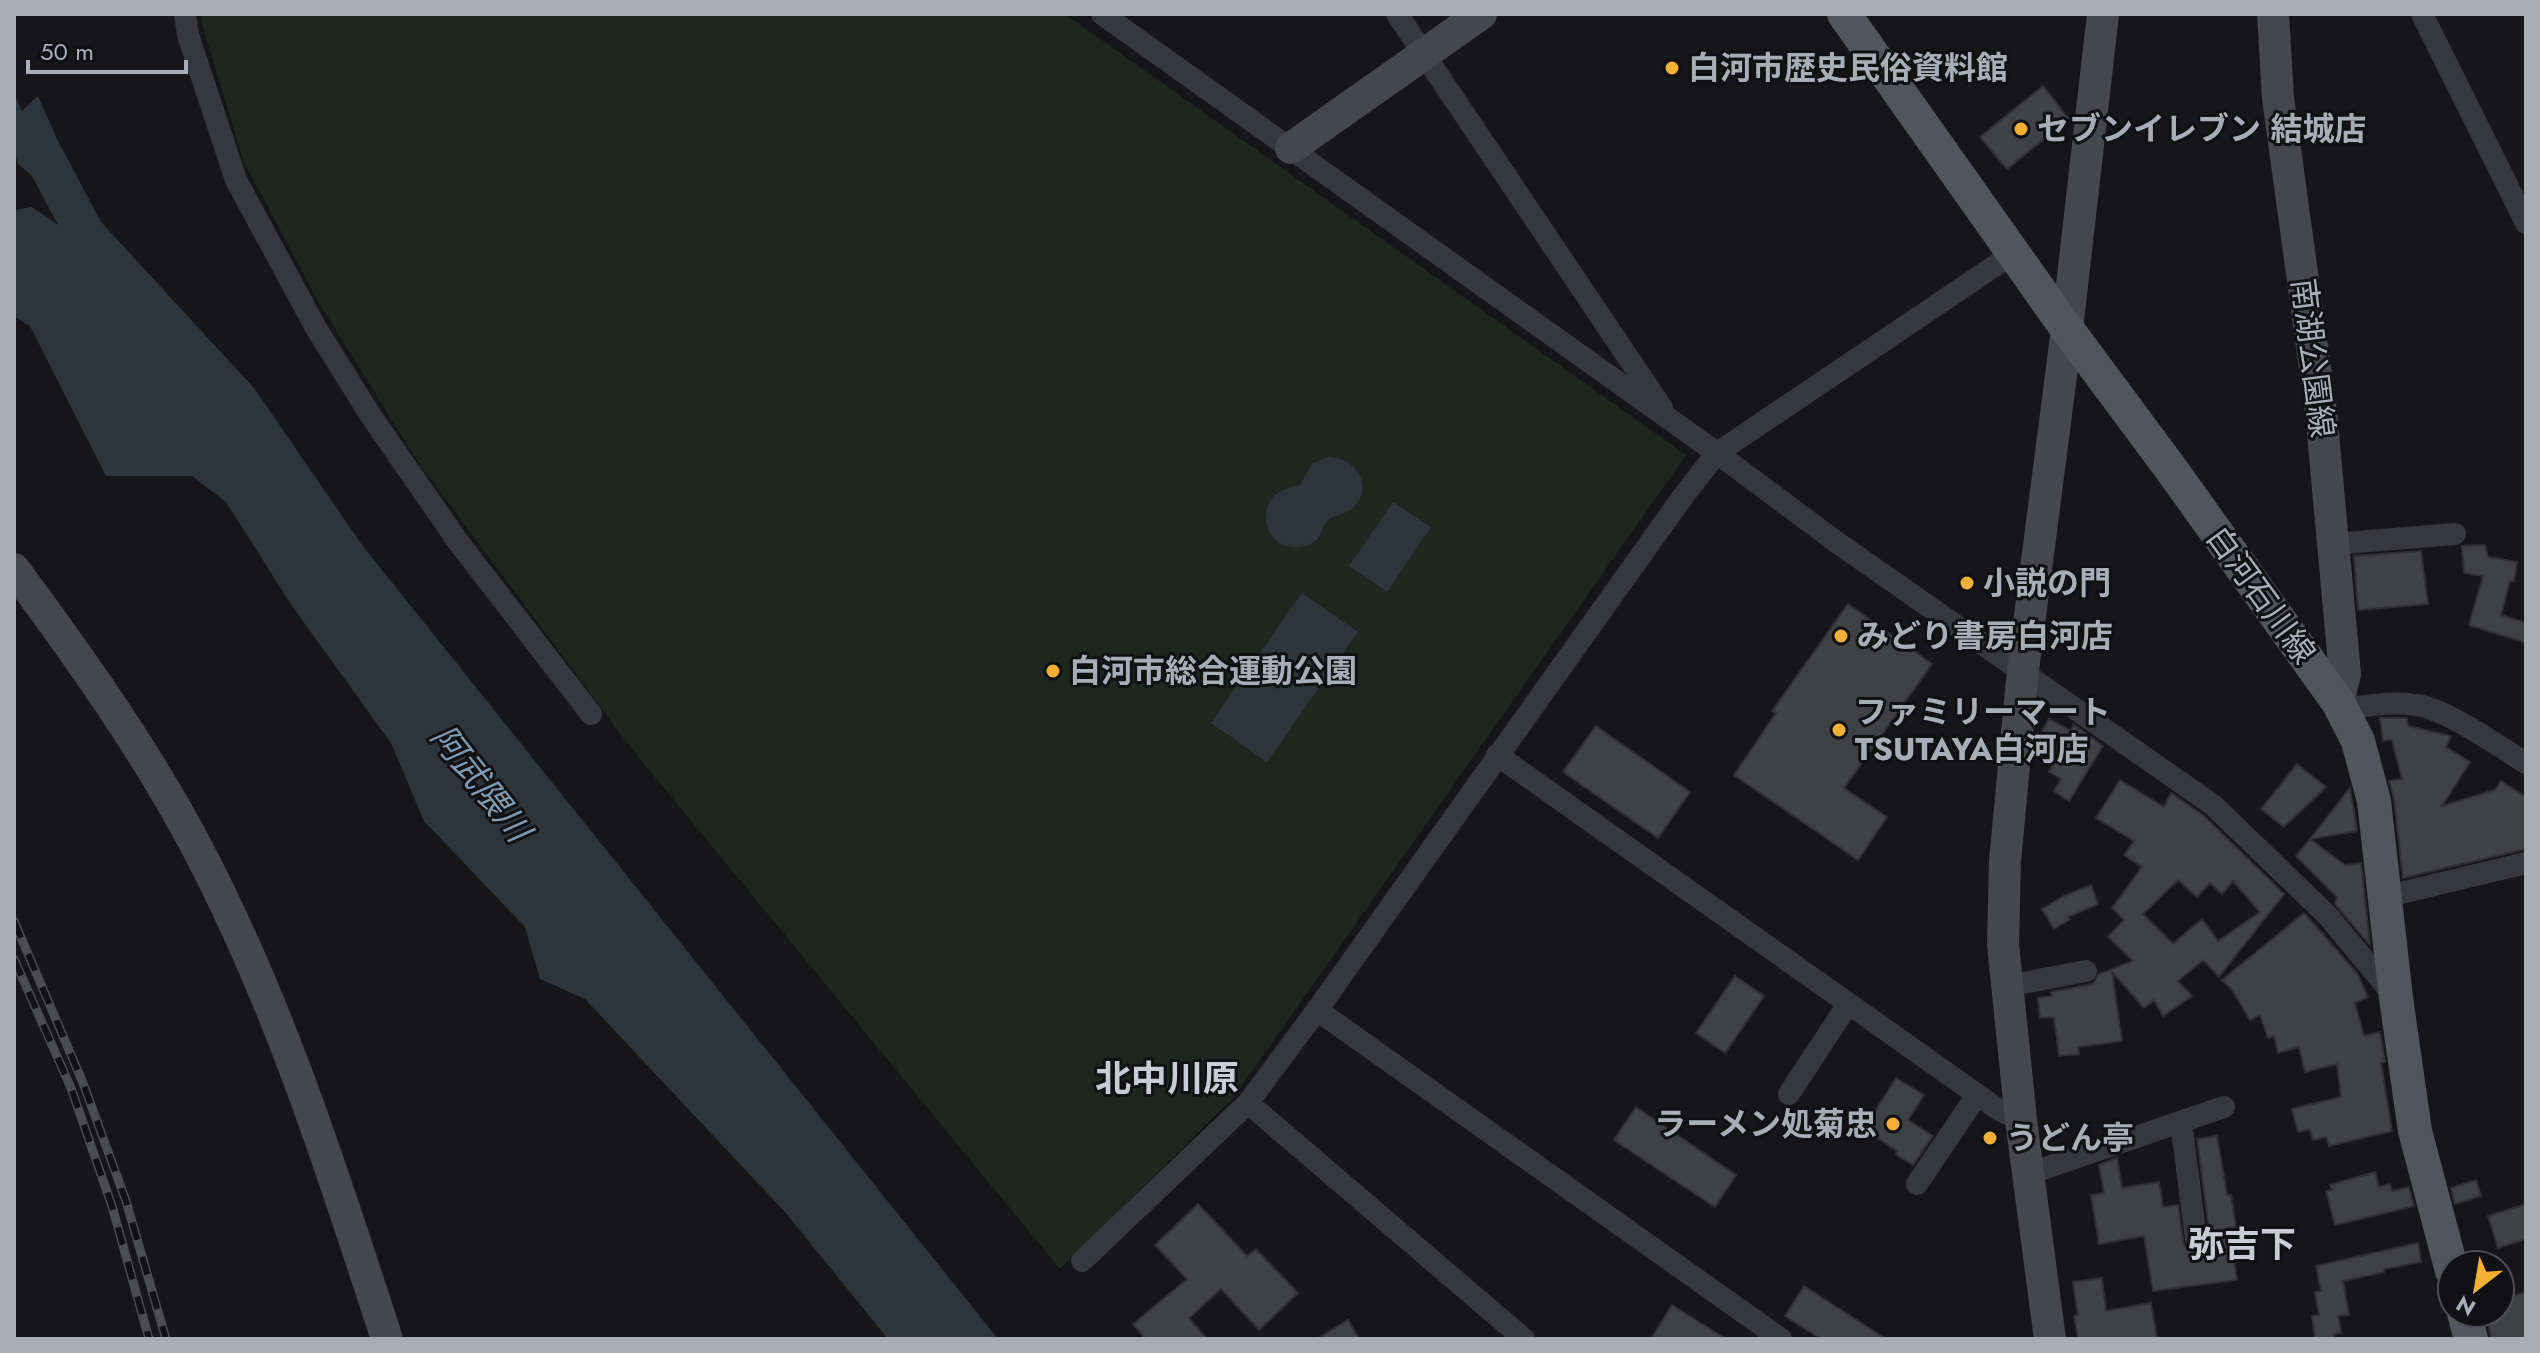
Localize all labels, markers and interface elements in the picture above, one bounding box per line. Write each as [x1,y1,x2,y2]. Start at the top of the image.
scale bar [28,24,186,74]
text: 50 m [40,34,94,69]
place label: 白河市歴史民俗資料館 [1688,45,2008,91]
marker: 白河市歴史民俗資料館 [1663,59,1681,77]
place label: セブンイレブン 結城店 [2037,106,2367,152]
marker: セブンイレブン 結城店 [2012,120,2030,138]
street label: 南湖公園線 [2280,276,2346,440]
street label: 白河石川線 [2195,517,2327,673]
place label: 小説の門 [1983,560,2111,606]
marker: 小説の門 [1958,574,1976,592]
place label: みどり書房白河店 [1857,613,2113,659]
marker: みどり書房白河店 [1832,627,1850,645]
place label: 白河市総合運動公園 [1069,648,1357,694]
marker: 白河市総合運動公園 [1044,662,1062,680]
place label: ファミリーマート TSUTAYA白河店 [1855,689,2111,772]
water label: 阿武隈川 [419,715,544,854]
marker: ファミリーマート TSUTAYA白河店 [1830,721,1848,739]
district label: 北中川原 [1095,1052,1239,1104]
place label: ラーメン処菊忠 [1654,1101,1877,1147]
marker: ラーメン処菊忠 [1884,1115,1902,1133]
place label: うどん亭 [2006,1115,2134,1161]
marker: うどん亭 [1981,1129,1999,1147]
district label: 弥吉下 [2188,1218,2296,1270]
north arrow [2436,1249,2516,1329]
text: N [2450,1288,2481,1324]

